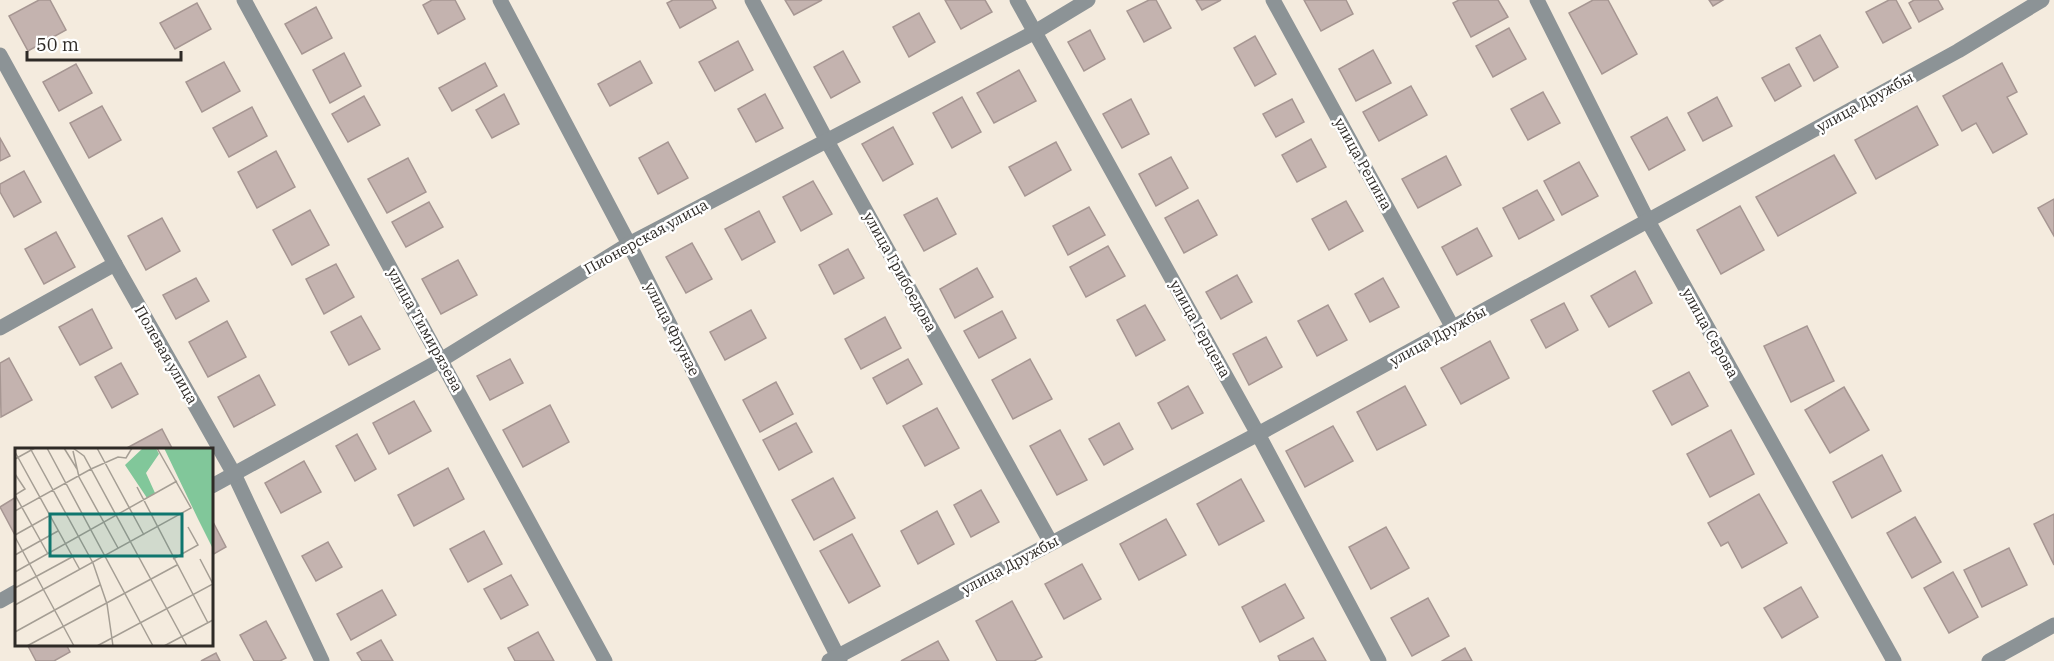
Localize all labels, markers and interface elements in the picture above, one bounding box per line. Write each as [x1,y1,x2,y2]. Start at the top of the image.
scale bar [27,24,182,62]
text: 50 m [36,33,79,56]
street label: улица Дружбы [1813,67,1916,136]
street label: улица Репина [1330,114,1397,213]
street label: Пионерская улица [581,195,711,278]
street label: улица Грибоедова [860,209,941,335]
street label: улица Тимирязева [384,265,467,395]
street label: улица Герцена [1166,277,1235,381]
street label: улица Фрунзе [641,279,704,379]
street label: улица Серова [1678,284,1743,381]
street label: улица Дружбы [1386,301,1489,370]
street label: Полевая улица [131,302,202,407]
inset map [15,448,213,646]
street label: улица Дружбы [958,531,1062,598]

